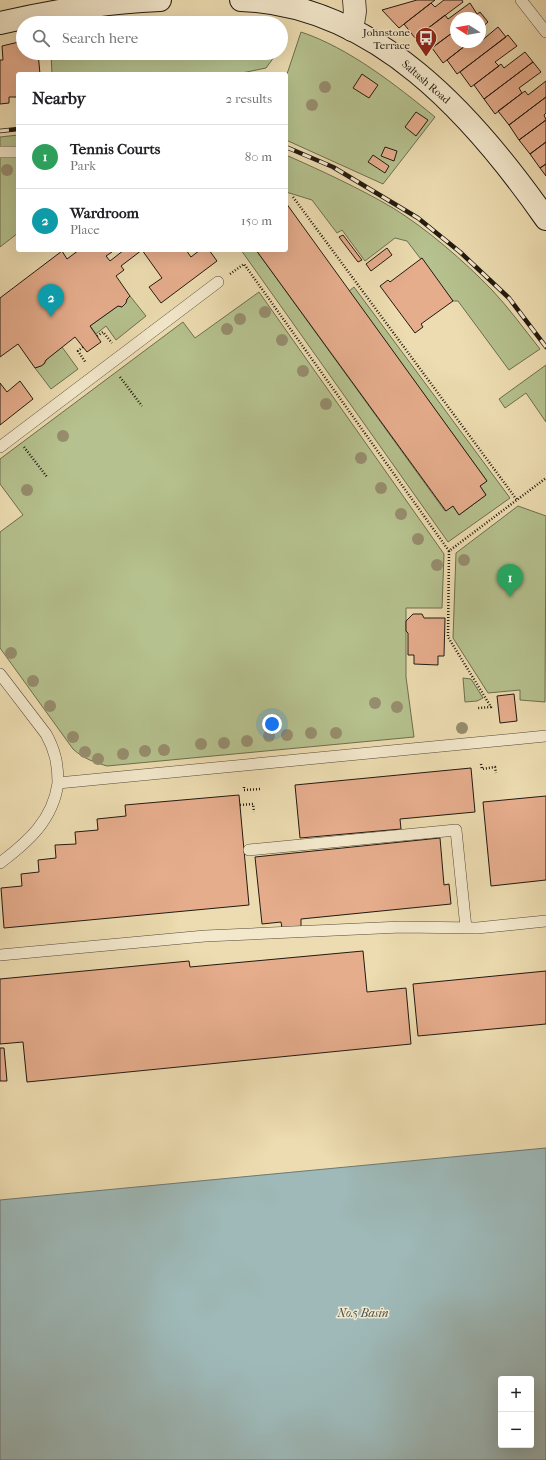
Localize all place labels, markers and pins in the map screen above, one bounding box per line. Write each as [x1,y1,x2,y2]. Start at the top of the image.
bus stop icon: Johnstone Terrace [413,25,439,58]
place label: Johnstone Terrace [362,26,411,52]
pin: 2 [38,284,64,317]
pin: 1 [497,564,523,597]

